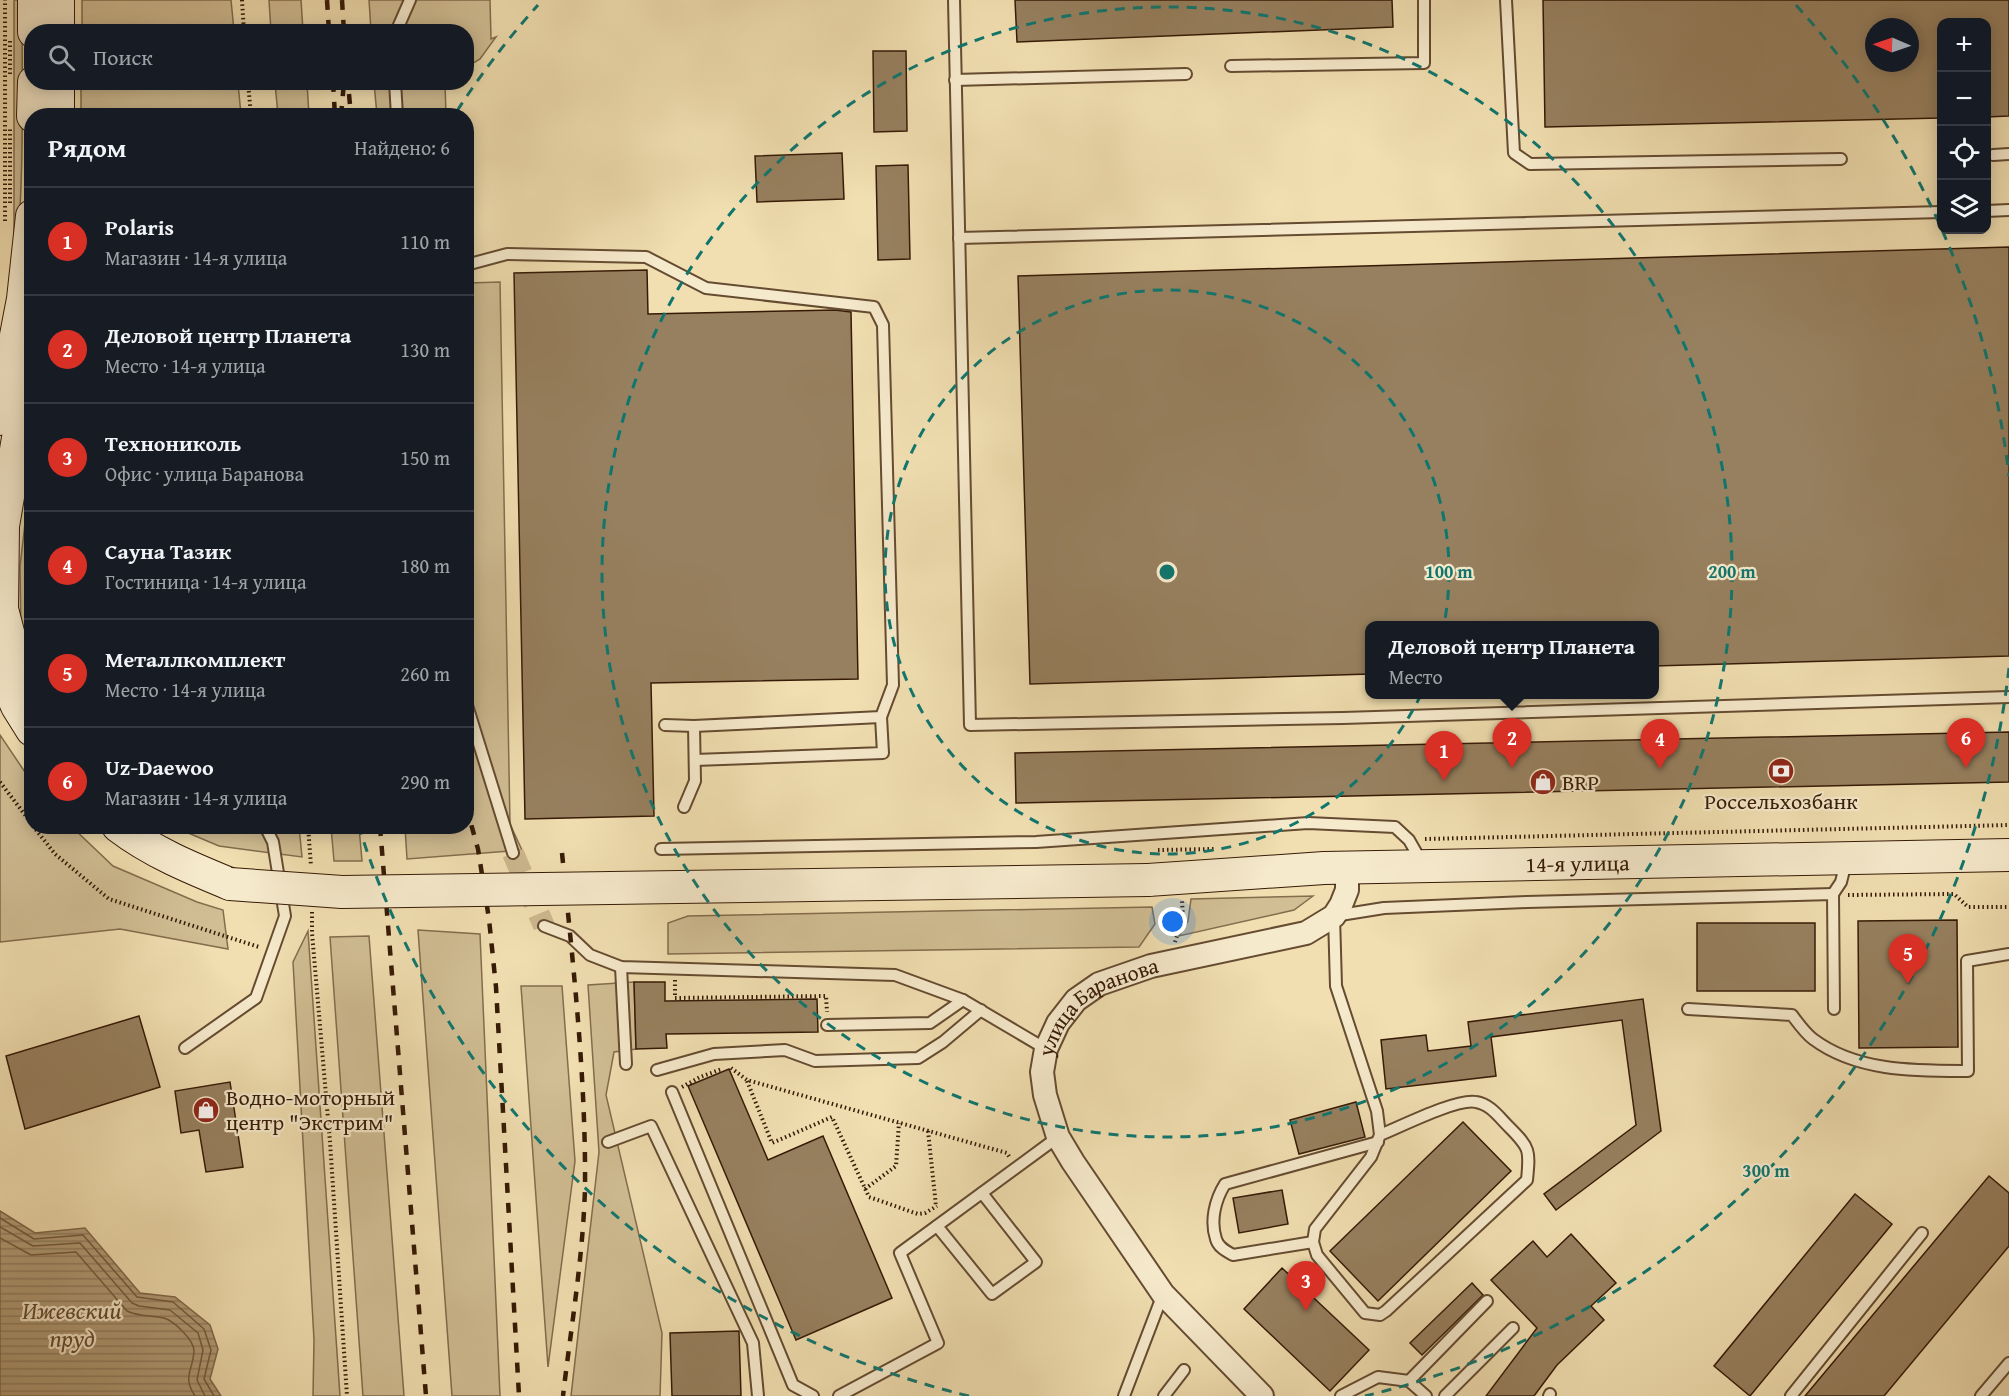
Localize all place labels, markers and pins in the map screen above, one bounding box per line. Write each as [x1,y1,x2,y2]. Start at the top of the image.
centre of rings [1157,562,1177,582]
pin: 2 [1492,718,1532,768]
pin: 6 [1946,718,1986,768]
pin: 4 [1640,720,1680,769]
pin: 1 [1424,732,1464,781]
bank icon: Россельхозбанк [1766,756,1796,786]
place label: BRP [1562,766,1599,798]
shop icon: BRP [1528,767,1558,797]
place label: Россельхозбанк [1704,785,1858,817]
pin: 5 [1888,934,1928,984]
place label: Водно-моторный центр "Экстрим" [226,1081,395,1138]
shop icon: Водно-моторный центр "Экстрим" [191,1095,221,1125]
pin: 3 [1286,1262,1326,1311]

